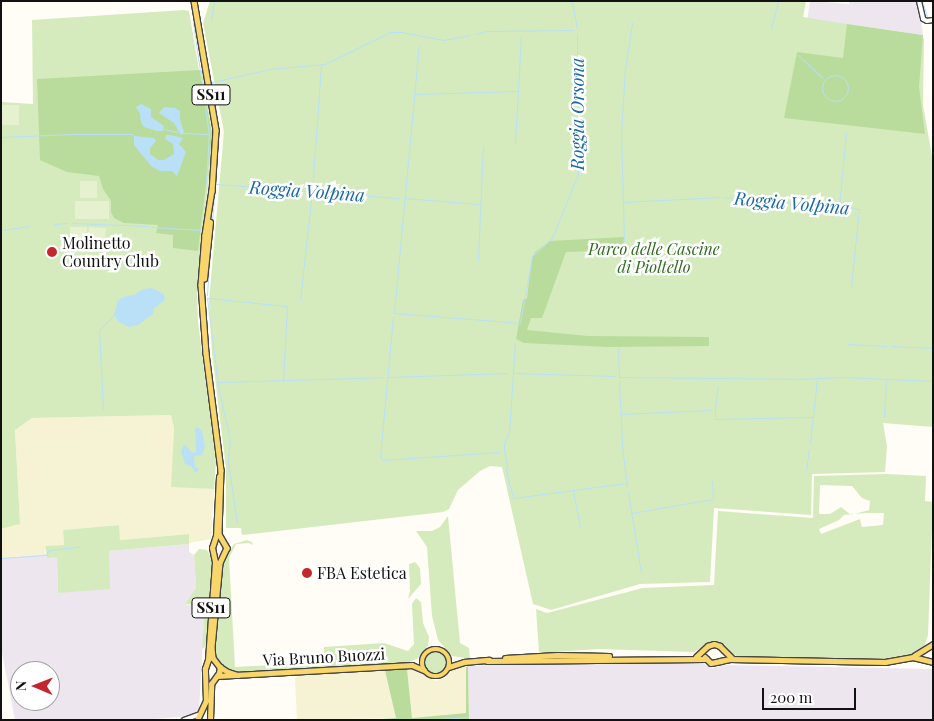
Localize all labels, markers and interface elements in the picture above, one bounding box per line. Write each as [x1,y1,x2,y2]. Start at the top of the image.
water label: Roggia Orsona [566,58,588,170]
road number: SS11 [191,82,231,108]
water label: Roggia Volpina [249,176,365,206]
water label: Roggia Volpina [733,187,851,219]
place label: Molinetto Country Club [62,233,159,271]
park label: Parco delle Cascine di Pioltello [588,239,720,277]
marker: Molinetto Country Club [46,246,58,258]
place label: FBA Estetica [317,563,407,583]
marker: FBA Estetica [301,567,313,579]
road number: SS11 [191,596,231,620]
street label: Via Bruno Buozzi [262,644,386,670]
north arrow [10,661,60,711]
scale bar [764,678,858,710]
text: N [11,681,30,691]
text: 200 m [770,687,812,707]

